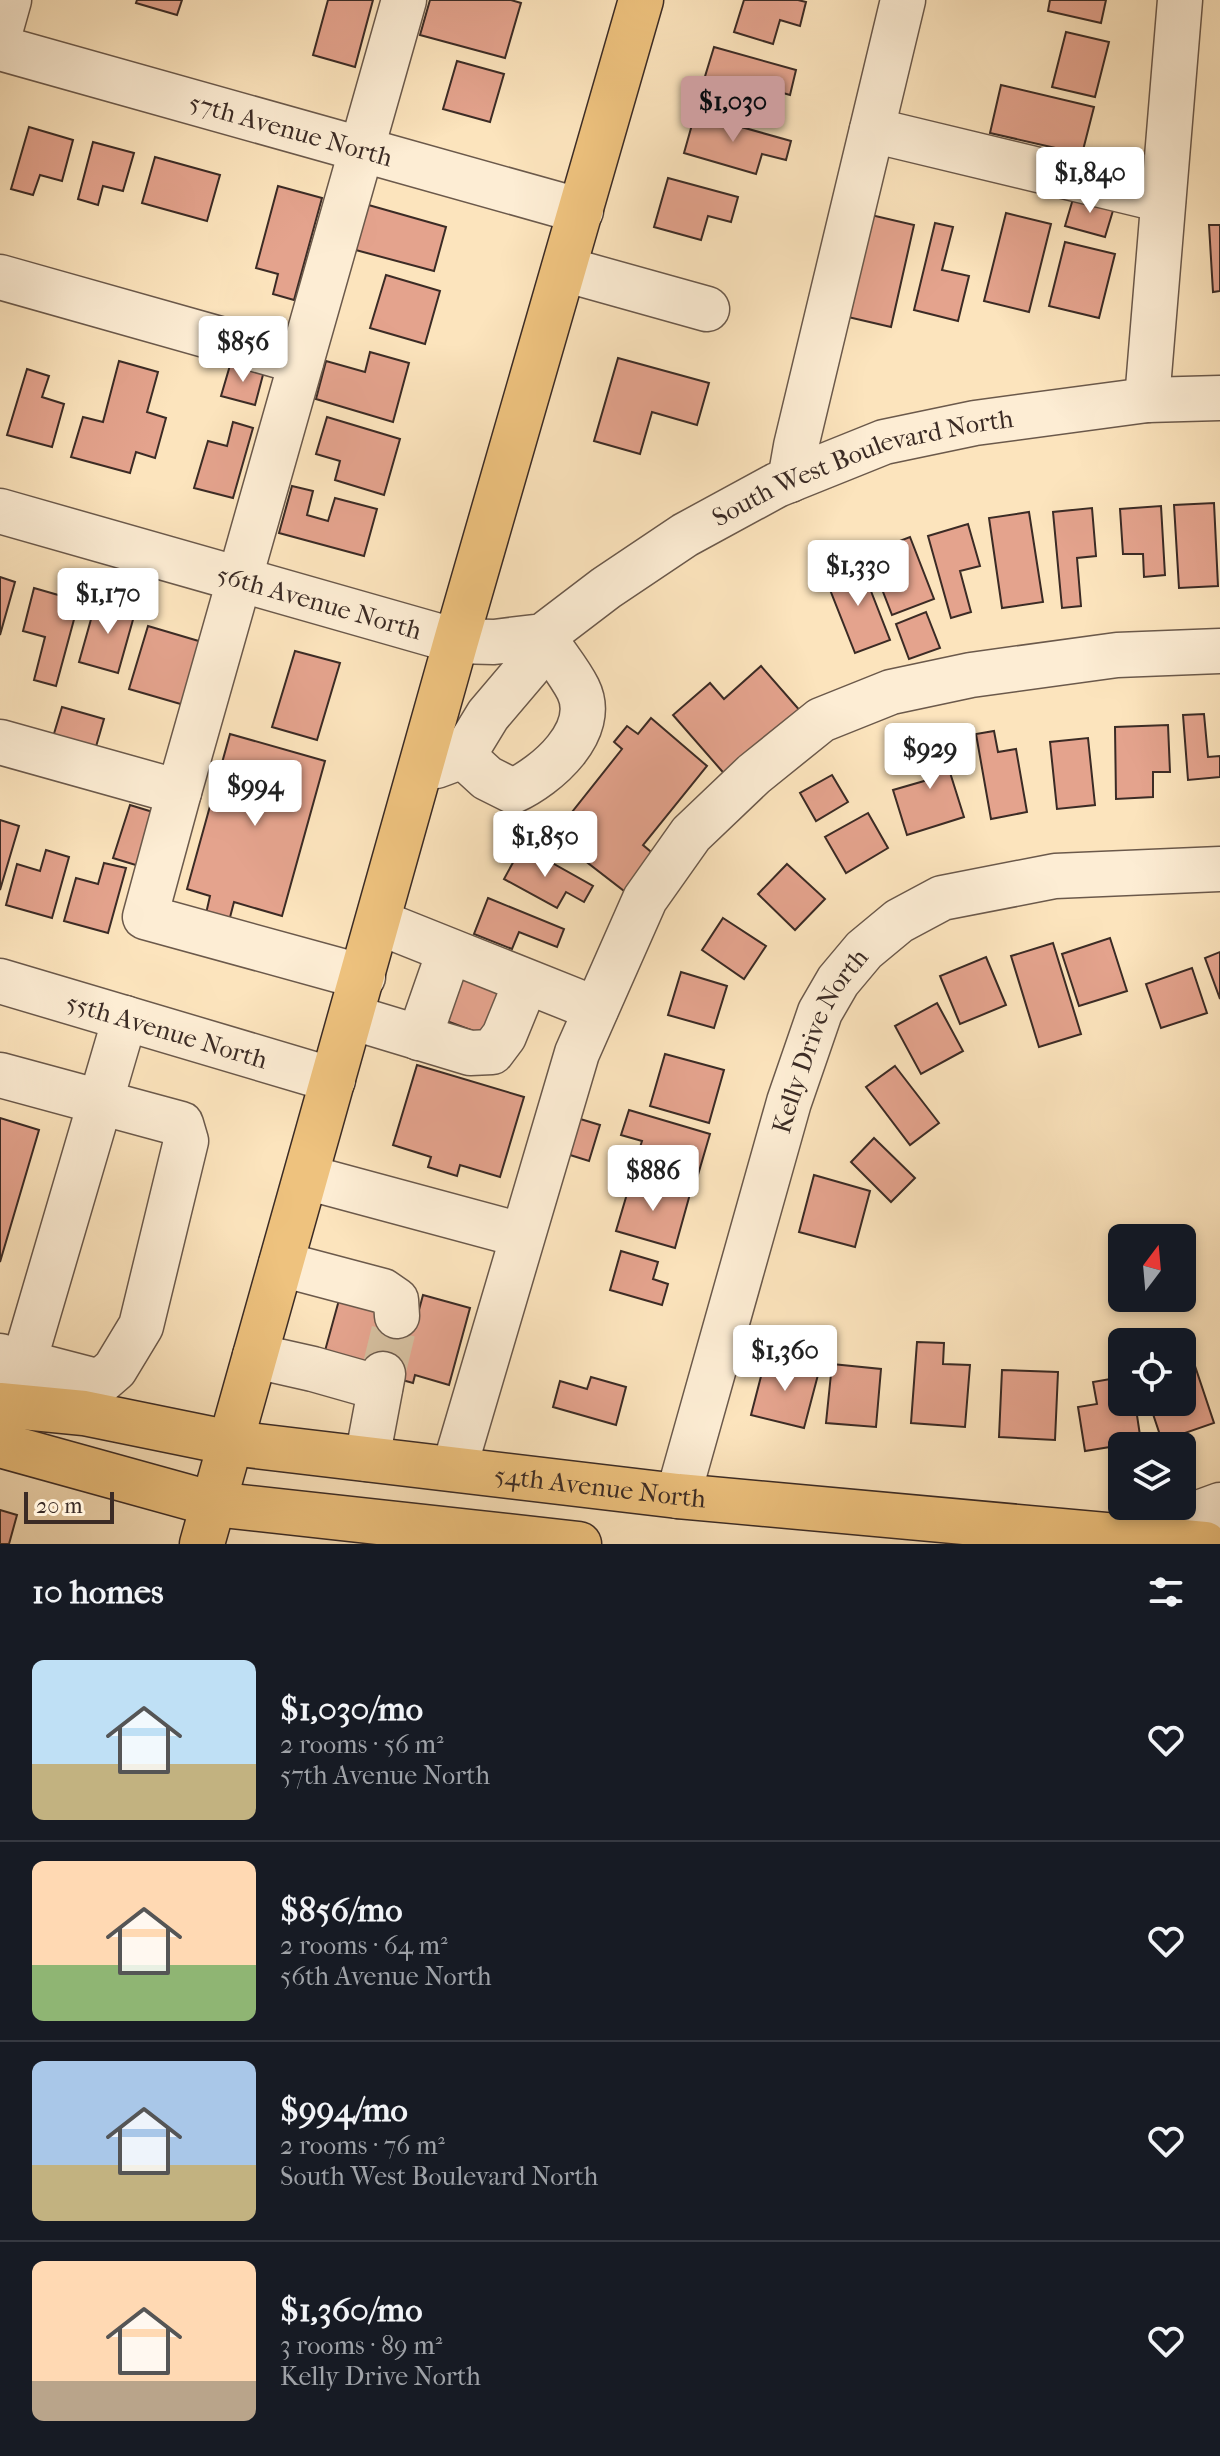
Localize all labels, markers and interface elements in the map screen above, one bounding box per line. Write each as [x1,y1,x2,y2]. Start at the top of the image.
pin: $1,030 [668,76,798,144]
street label: 57th Avenue North [185,86,397,173]
text: $1,030 [699,86,767,117]
pin: $1,840 [1025,147,1155,215]
text: $1,840 [1054,157,1126,188]
pin: $856 [196,316,290,384]
text: $856 [217,326,269,357]
street label: South West Boulevard North [706,402,1016,533]
pin: $1,330 [793,540,923,608]
text: $1,330 [826,550,890,581]
street label: 56th Avenue North [213,558,426,646]
pin: $1,170 [43,568,173,636]
text: $1,170 [75,578,141,609]
pin: $929 [883,723,977,791]
text: $929 [903,733,957,764]
pin: $994 [208,760,302,828]
text: $994 [227,770,283,801]
pin: $1,850 [480,811,610,879]
text: $1,850 [511,821,579,852]
street label: Kelly Drive North [765,942,875,1137]
street label: 55th Avenue North [62,986,272,1075]
pin: $886 [606,1145,700,1213]
text: $886 [626,1155,680,1186]
north arrow [1108,1224,1196,1312]
map controls [1108,1224,1196,1520]
pin: $1,360 [720,1325,850,1393]
button: locate [1108,1328,1196,1416]
text: $1,360 [751,1335,819,1366]
button: layers [1108,1432,1196,1520]
street label: 54th Avenue North [492,1459,708,1514]
scale bar [24,1488,114,1524]
text: 20 m [36,1493,82,1519]
icon: filters [1144,1570,1188,1614]
text: 10 homes [32,1572,163,1612]
text: $1,030/mo [280,1689,423,1729]
icon: home [96,1692,192,1788]
icon: heart [1144,1718,1188,1762]
text: 2 rooms · 56 m² [280,1729,444,1760]
text: 57th Avenue North [280,1760,490,1791]
text: $856/mo [280,1890,403,1930]
icon: home [96,1893,192,1989]
icon: heart [1144,1919,1188,1963]
text: 2 rooms · 64 m² [280,1930,448,1961]
text: 56th Avenue North [280,1961,492,1992]
text: $994/mo [280,2090,408,2130]
icon: home [96,2093,192,2189]
icon: heart [1144,2119,1188,2163]
text: 2 rooms · 76 m² [280,2130,445,2161]
text: South West Boulevard North [280,2161,598,2192]
text: $1,360/mo [280,2290,422,2330]
icon: home [96,2293,192,2389]
icon: heart [1144,2319,1188,2363]
text: 3 rooms · 89 m² [280,2330,442,2361]
text: Kelly Drive North [280,2361,481,2392]

